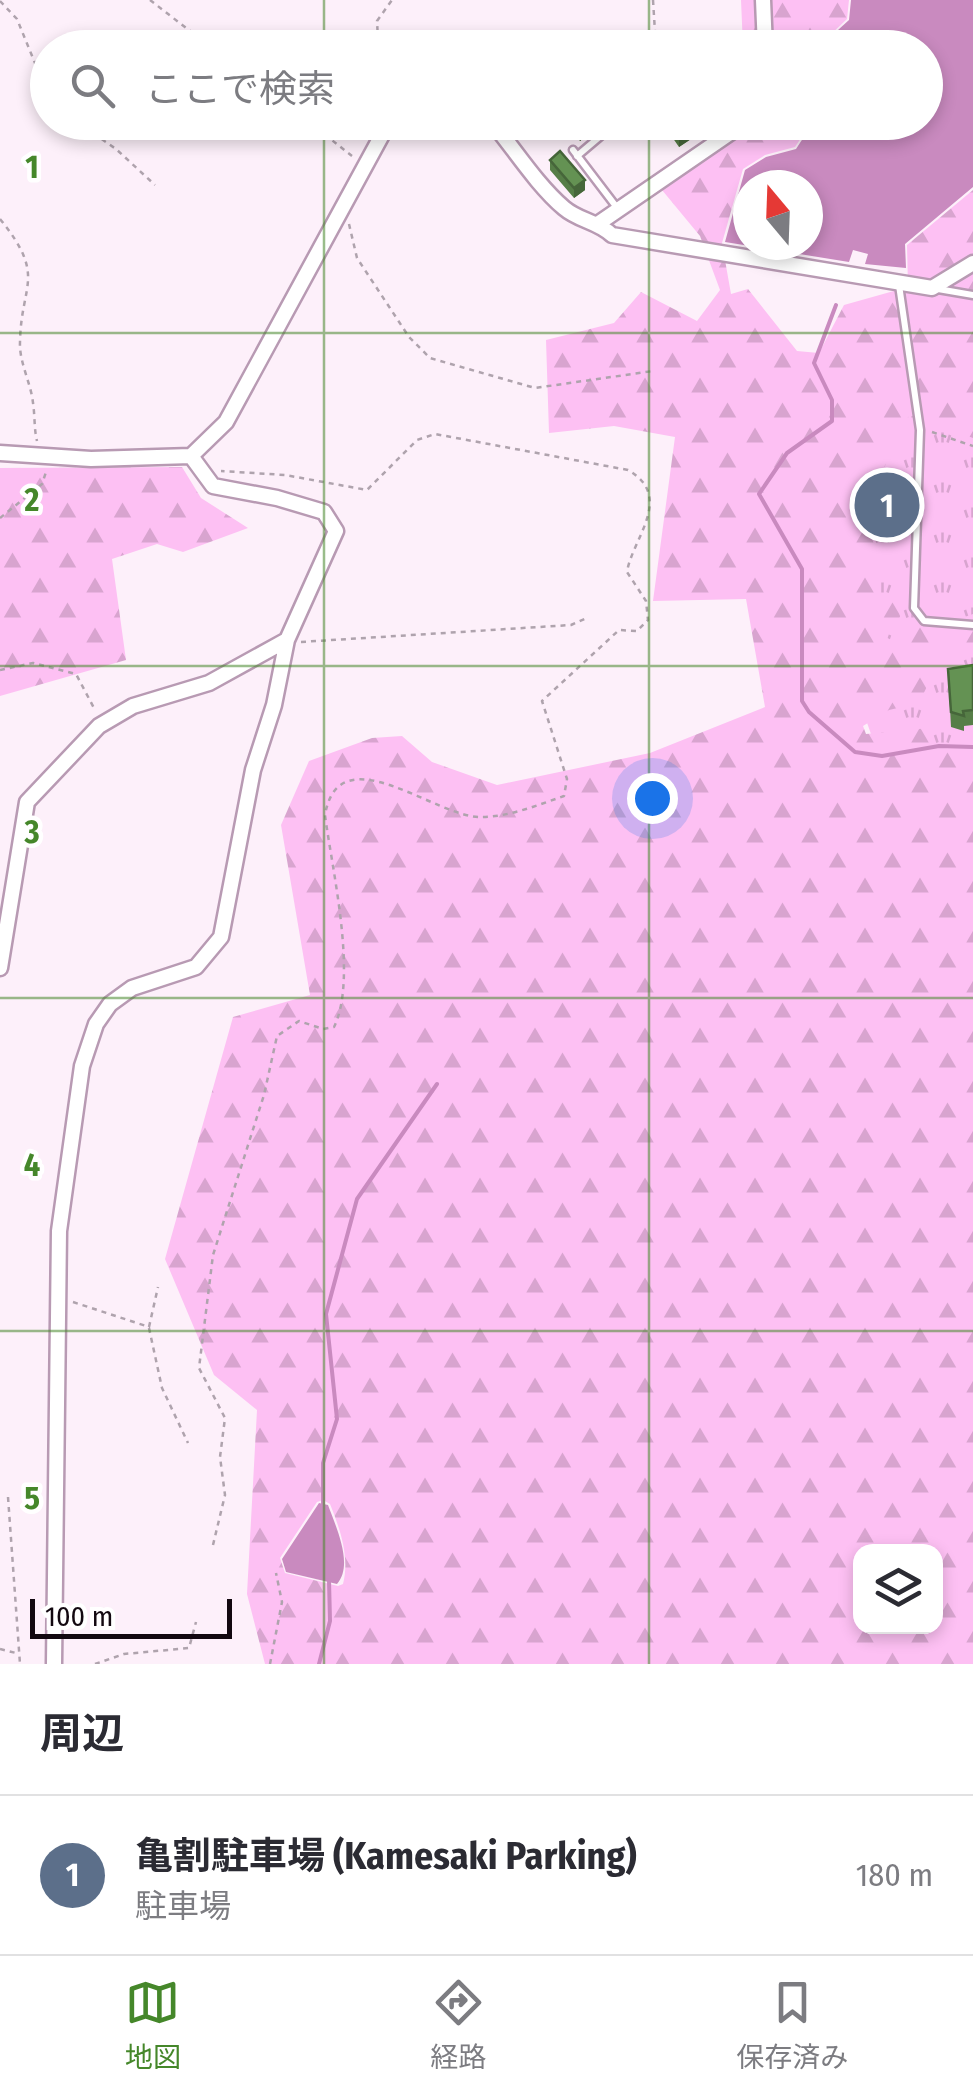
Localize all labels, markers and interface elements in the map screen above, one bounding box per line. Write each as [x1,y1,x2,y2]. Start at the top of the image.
search box [30,30,943,140]
icon: search [65,58,120,113]
text: ここで検索 [145,66,335,112]
text: 1 [25,148,39,186]
north arrow [733,170,823,260]
pin: 1 [854,468,920,542]
text: 2 [24,481,40,519]
your location [627,773,678,824]
text: 3 [23,813,40,851]
text: 4 [24,1146,40,1184]
text: 5 [24,1479,40,1517]
map controls [853,1544,943,1634]
button: layers [853,1544,943,1634]
scale bar [30,1594,232,1638]
text: 100 m [45,1600,113,1633]
text: 周辺 [40,1709,124,1759]
text: 亀割駐車場 (Kamesaki Parking) [135,1833,637,1879]
text: 1 [66,1856,79,1894]
text: 180 m [856,1856,933,1894]
text: 駐車場 [135,1887,231,1925]
tab: 地図 [125,1975,181,2075]
tab: 経路 [430,1975,486,2075]
tab: 保存済み [736,1975,848,2075]

